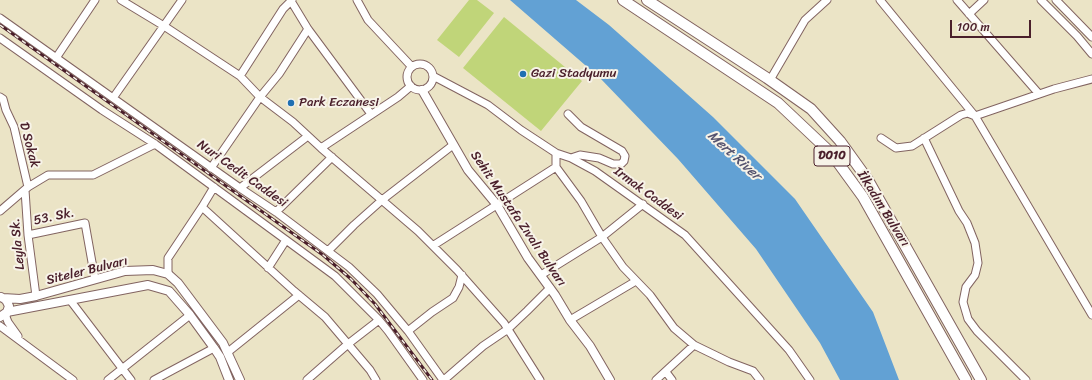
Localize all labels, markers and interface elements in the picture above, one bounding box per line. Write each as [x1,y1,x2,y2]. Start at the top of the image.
scale bar [952,12,1033,38]
text: 100 m [957,16,990,38]
place label: Gazi Stadyumu [531,66,617,82]
marker: Gazi Stadyumu [518,69,528,79]
place label: Park Eczanesi [299,95,379,111]
marker: Park Eczanesi [286,98,296,108]
street label: D Sokak [15,121,43,169]
water label: Mert River [704,128,764,184]
street label: Nuri Cedit Caddesi [194,137,290,211]
road number: D010 [814,146,850,166]
street label: Sehit Mustafa Zıvalı Bulvarı [467,148,569,290]
street label: Irmak Caddesi [611,164,685,224]
street label: İlkadım Bulvarı [853,168,913,250]
street label: 53. Sk. [32,205,76,229]
street label: Leyla Sk. [8,217,28,271]
street label: Siteler Bulvarı [45,253,129,289]

